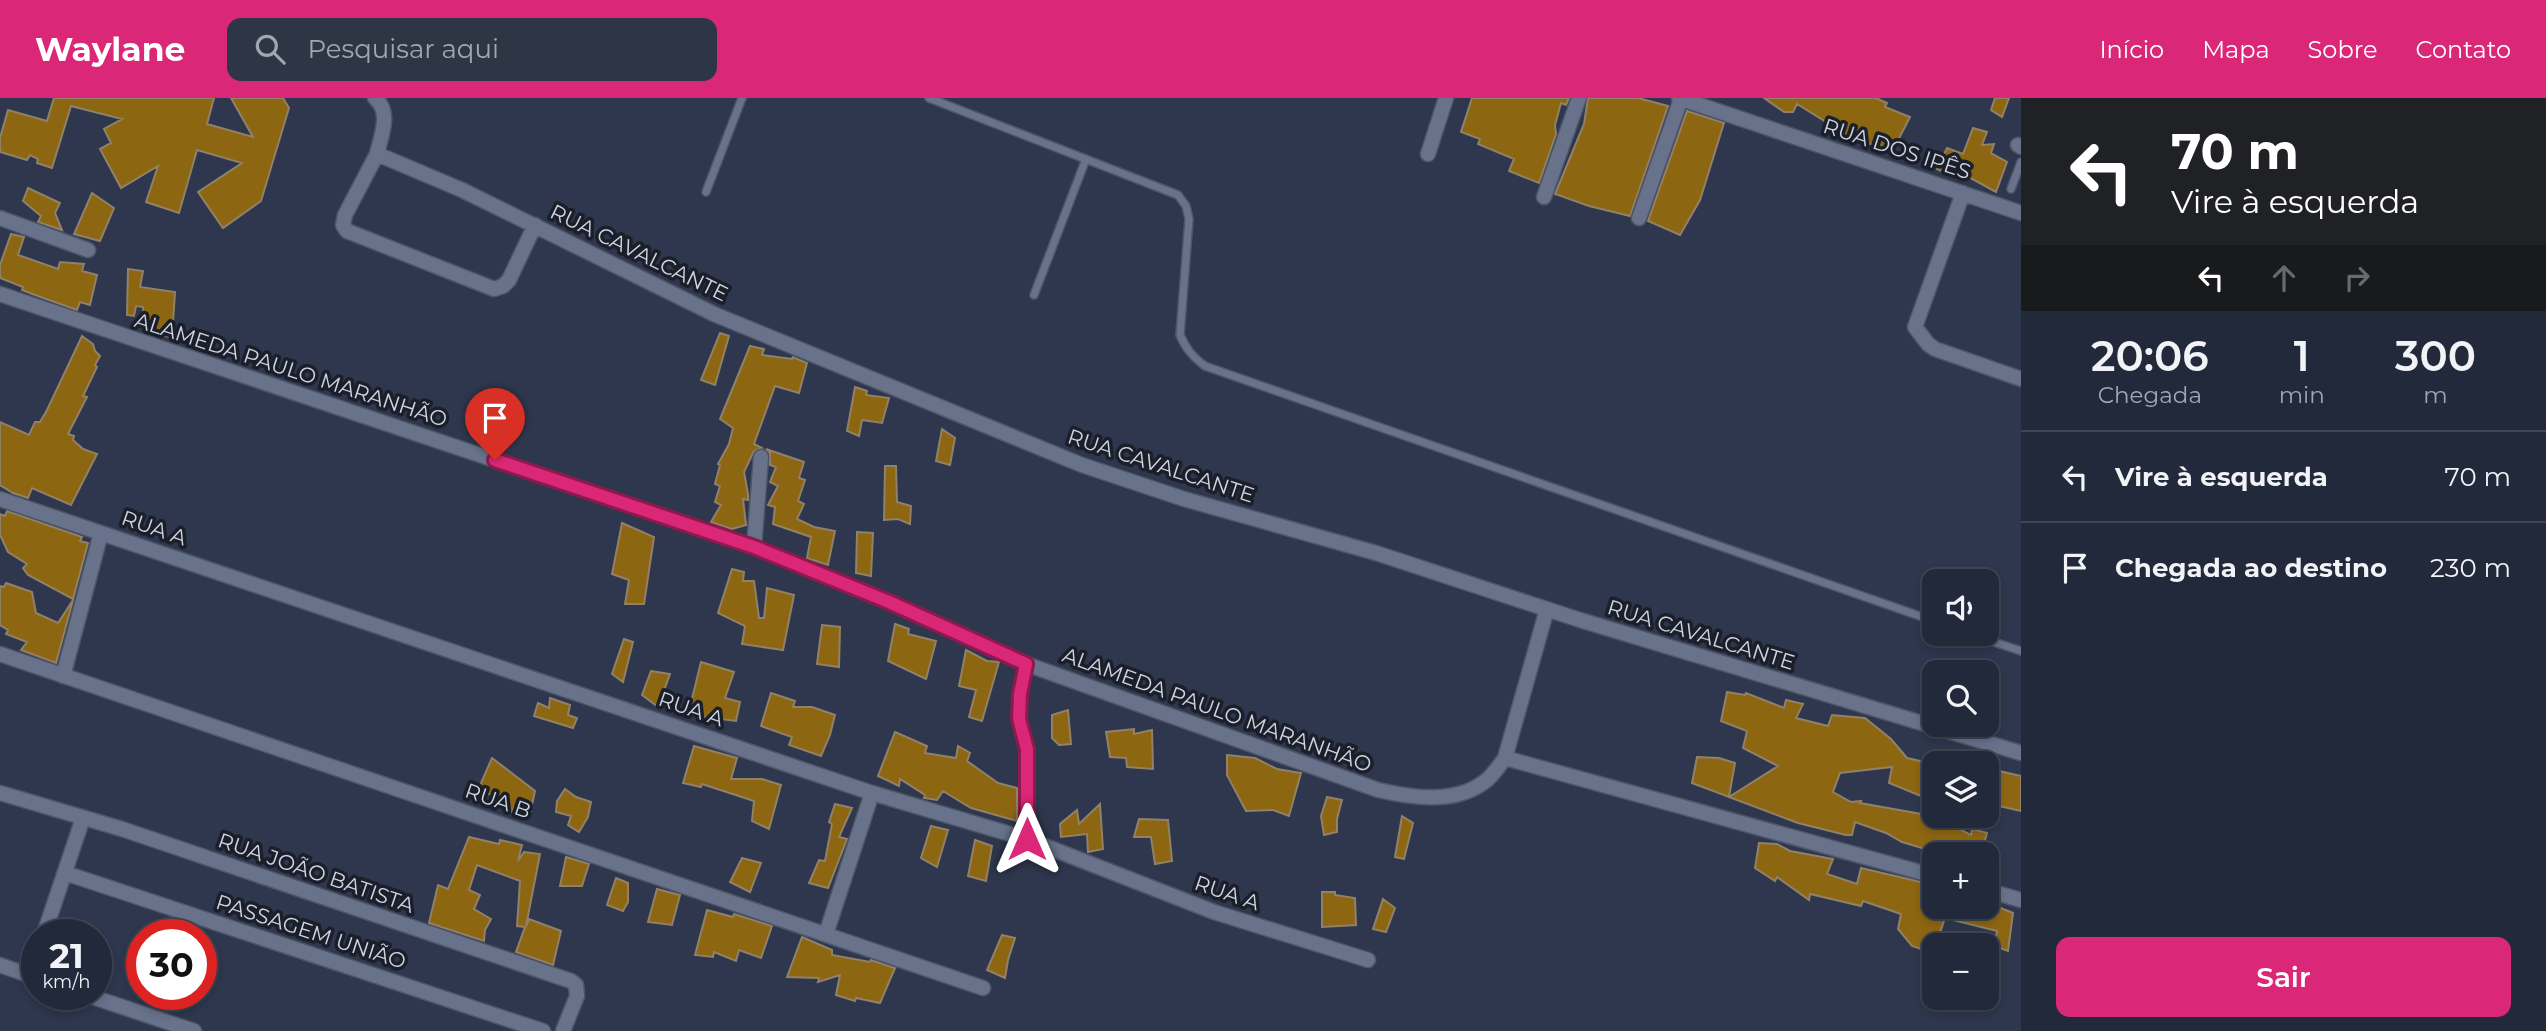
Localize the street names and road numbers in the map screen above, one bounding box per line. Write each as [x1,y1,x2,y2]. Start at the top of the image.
street label: RUA DOS IPÊS [1820,113,1974,184]
street label: RUA CAVALCANTE [546,199,732,306]
street label: ALAMEDA PAULO MARANHÃO [132,307,450,432]
street label: RUA CAVALCANTE [1065,424,1258,507]
street label: RUA A [118,505,191,551]
street label: RUA CAVALCANTE [1604,594,1798,675]
street label: ALAMEDA PAULO MARANHÃO [1059,642,1375,777]
street label: RUA A [655,686,728,732]
street label: RUA B [462,778,534,823]
street label: RUA JOÃO BATISTA [215,827,418,918]
street label: RUA A [1191,870,1264,916]
street label: PASSAGEM UNIÃO [213,889,409,974]

